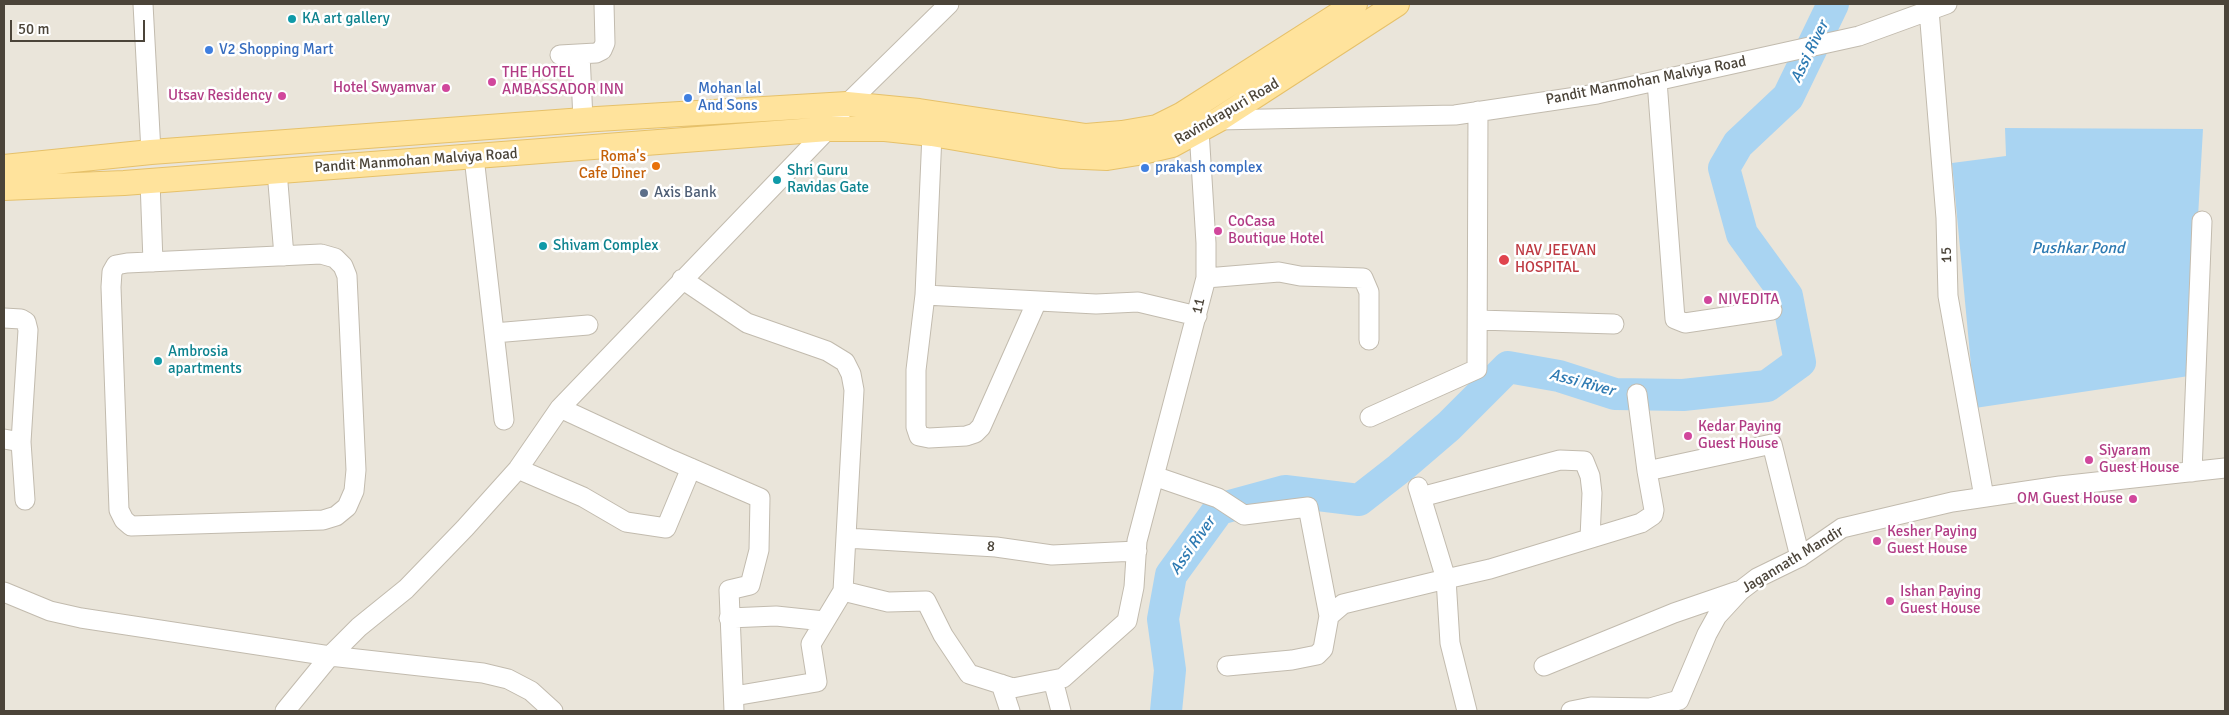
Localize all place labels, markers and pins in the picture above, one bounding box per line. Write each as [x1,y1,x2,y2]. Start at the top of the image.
place label: KA art gallery [302,10,390,28]
marker: KA art gallery [286,13,298,25]
place label: V2 Shopping Mart [219,41,333,59]
marker: V2 Shopping Mart [203,44,215,56]
place label: THE HOTEL AMBASSADOR INN [502,64,624,99]
marker: THE HOTEL AMBASSADOR INN [486,76,498,88]
place label: Hotel Swyamvar [333,79,436,97]
place label: Mohan lal And Sons [698,80,762,115]
marker: Hotel Swyamvar [440,82,452,94]
place label: Utsav Residency [168,87,272,105]
marker: Utsav Residency [276,90,288,102]
marker: Mohan lal And Sons [682,92,694,104]
place label: Roma's Cafe Diner [579,148,646,183]
place label: prakash complex [1155,159,1262,177]
marker: Roma's Cafe Diner [650,160,662,172]
place label: Shri Guru Ravidas Gate [787,162,869,197]
marker: prakash complex [1139,162,1151,174]
marker: Shri Guru Ravidas Gate [771,174,783,186]
place label: Axis Bank [654,184,716,202]
marker: Axis Bank [638,187,650,199]
place label: CoCasa Boutique Hotel [1228,213,1324,248]
marker: CoCasa Boutique Hotel [1212,225,1224,237]
place label: Shivam Complex [553,237,658,255]
marker: Shivam Complex [537,240,549,252]
place label: NAV JEEVAN HOSPITAL [1515,242,1596,277]
marker: NAV JEEVAN HOSPITAL [1497,253,1511,267]
place label: NIVEDITA [1718,291,1779,309]
marker: NIVEDITA [1702,294,1714,306]
place label: Ambrosia apartments [168,343,242,378]
marker: Ambrosia apartments [152,355,164,367]
place label: Kedar Paying Guest House [1698,418,1781,453]
marker: Kedar Paying Guest House [1682,430,1694,442]
place label: Siyaram Guest House [2099,442,2180,477]
marker: Siyaram Guest House [2083,454,2095,466]
place label: OM Guest House [2017,490,2123,508]
marker: OM Guest House [2127,493,2139,505]
place label: Kesher Paying Guest House [1887,523,1977,558]
marker: Kesher Paying Guest House [1871,535,1883,547]
place label: Ishan Paying Guest House [1900,583,1981,618]
marker: Ishan Paying Guest House [1884,595,1896,607]

